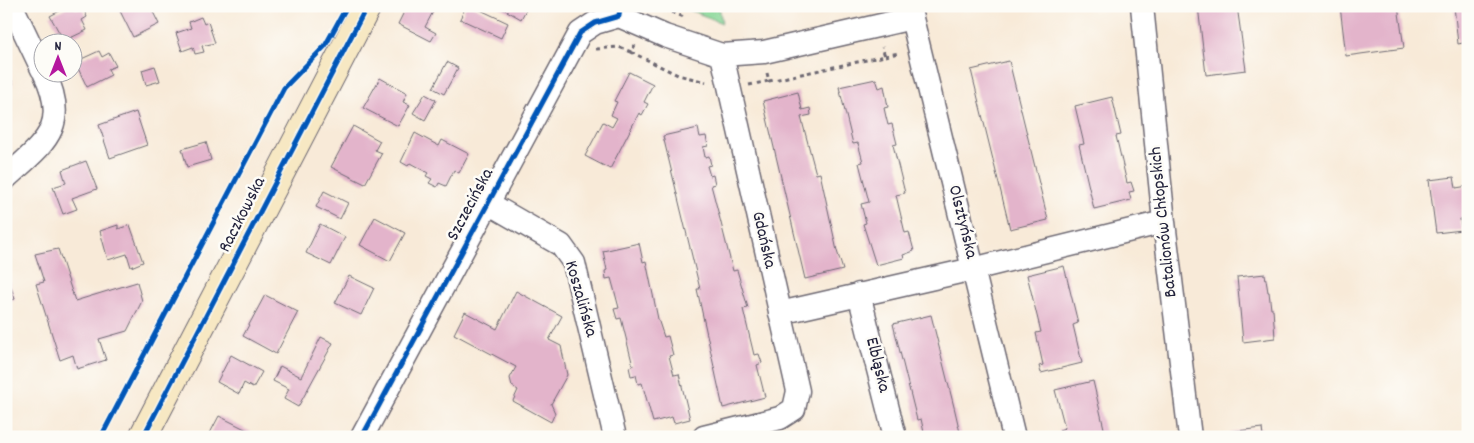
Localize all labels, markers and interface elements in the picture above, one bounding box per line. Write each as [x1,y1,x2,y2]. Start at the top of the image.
north arrow [32,32,82,82]
text: N [55,37,62,57]
street label: Batalionów Chłopskich [1144,145,1184,299]
street label: Szczecińska [441,164,501,246]
street label: Raczkowska [213,172,273,257]
street label: Olsztyńska [941,183,983,262]
street label: Gdańska [744,209,782,271]
street label: Koszalińska [557,258,603,341]
street label: Elbląska [858,335,896,396]

